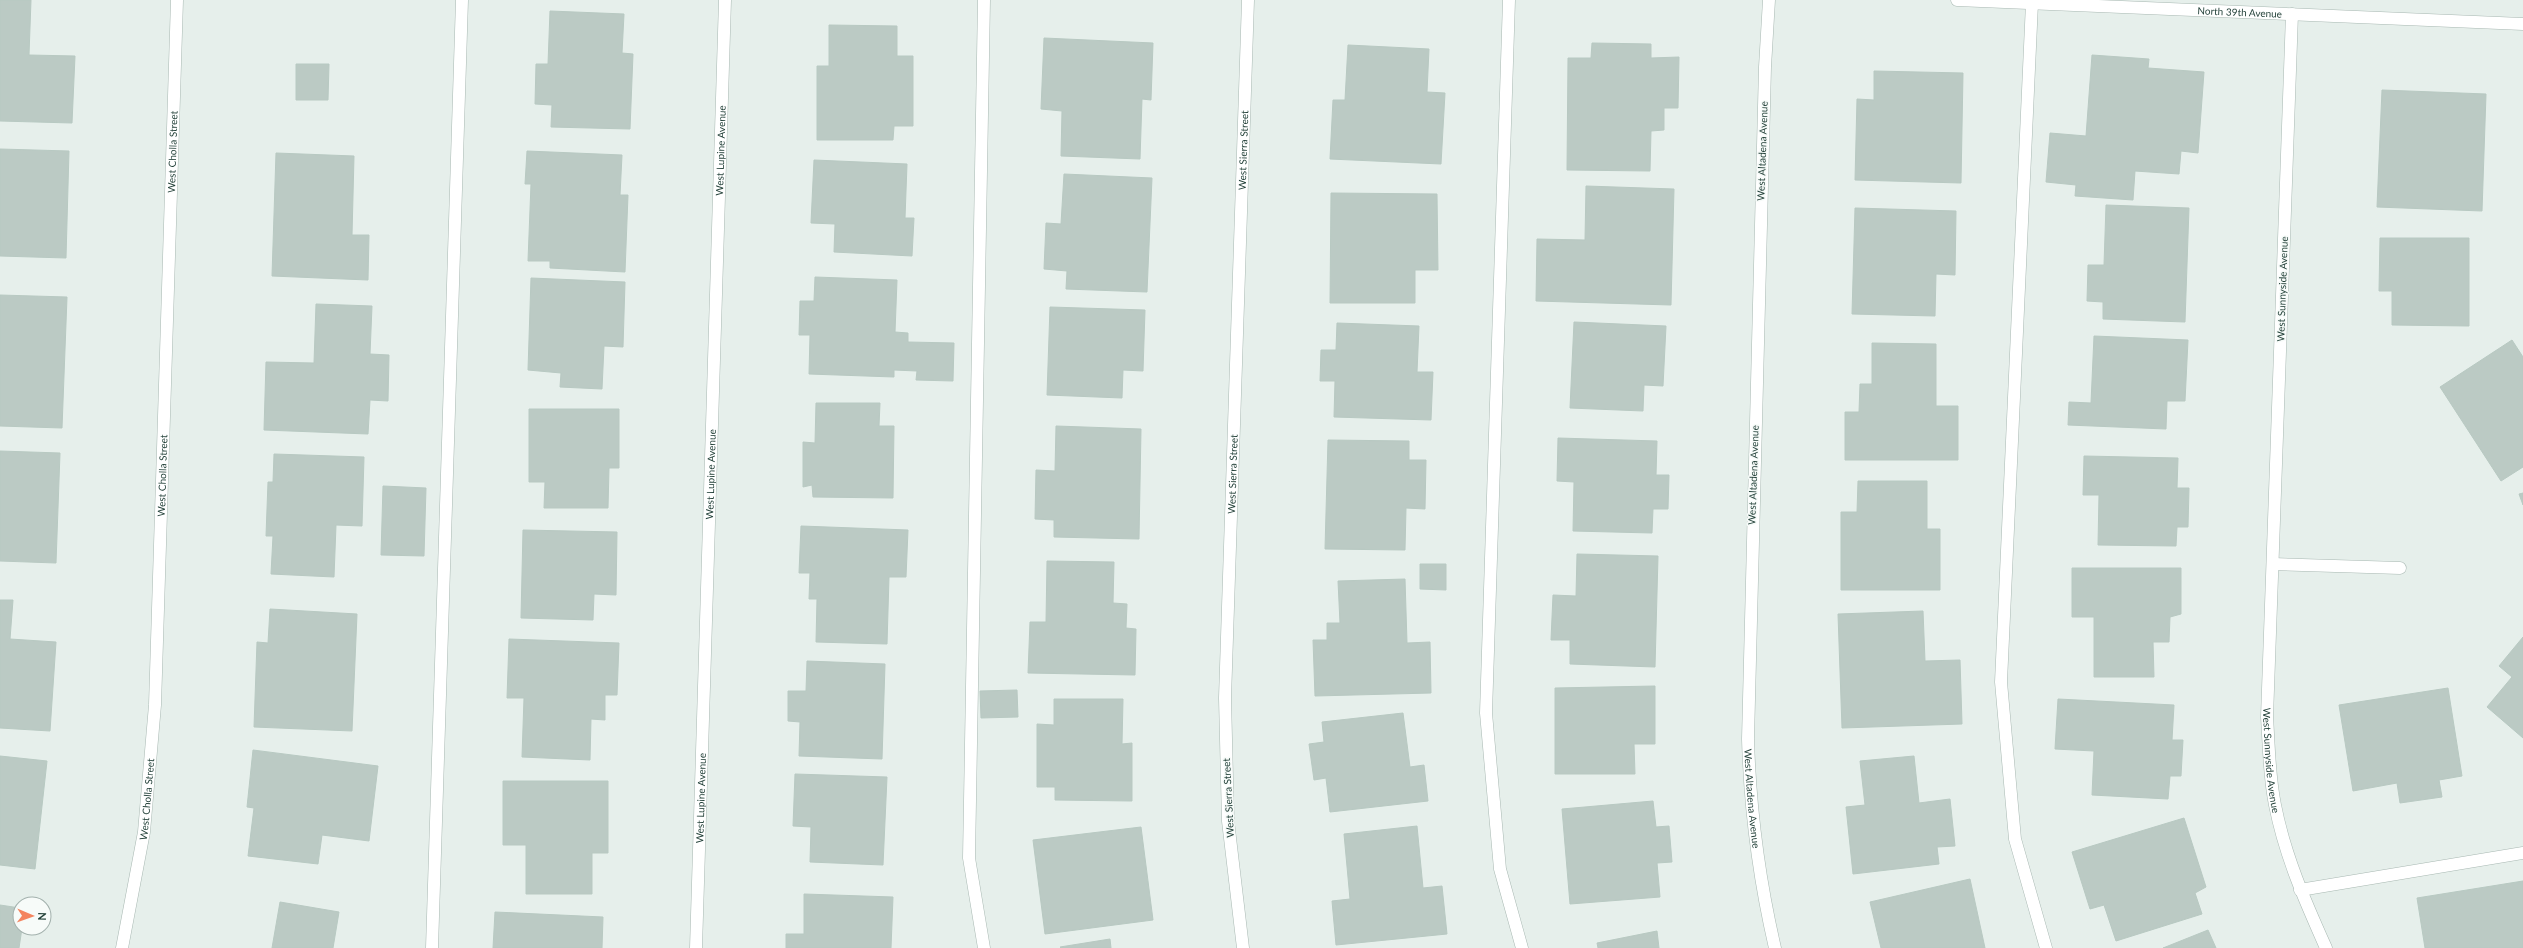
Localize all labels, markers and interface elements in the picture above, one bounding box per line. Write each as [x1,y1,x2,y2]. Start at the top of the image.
street label: North 39th Avenue [2197,4,2282,20]
street label: West Altadena Avenue [1754,101,1770,201]
street label: West Lupine Avenue [713,105,728,196]
street label: West Cholla Street [165,110,180,193]
street label: West Sierra Street [1236,110,1250,190]
street label: West Sunnyside Avenue [2274,236,2290,342]
street label: West Altadena Avenue [1745,425,1761,525]
street label: West Lupine Avenue [703,429,718,520]
street label: West Cholla Street [155,434,169,517]
street label: West Sierra Street [1225,434,1240,514]
street label: West Sunnyside Avenue [2261,708,2282,814]
street label: West Altadena Avenue [1742,749,1763,849]
street label: West Lupine Avenue [693,753,708,843]
street label: West Cholla Street [137,757,156,841]
street label: West Sierra Street [1220,757,1236,838]
north arrow [12,896,52,936]
text: N [36,912,49,921]

